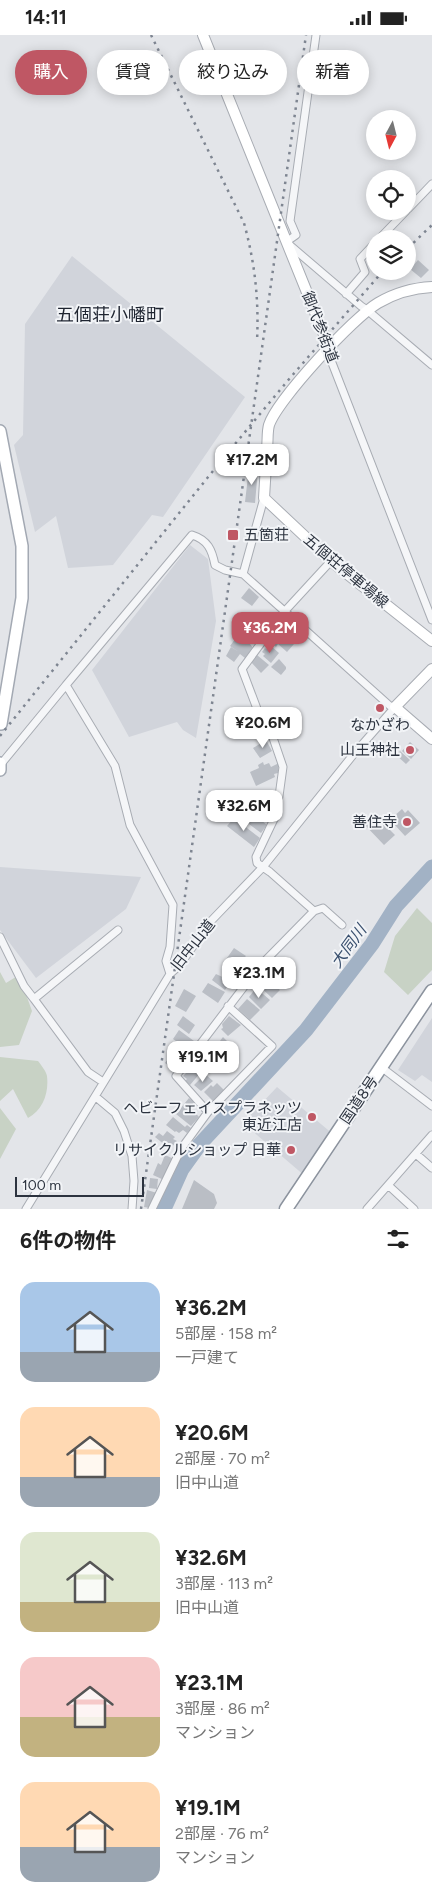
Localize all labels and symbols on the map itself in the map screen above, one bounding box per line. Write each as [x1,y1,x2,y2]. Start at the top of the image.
north arrow [366,110,416,160]
street label: 御代参街道 [298,289,342,365]
district label: 五個荘小幡町 [56,304,164,326]
pin: ¥17.2M [211,443,293,486]
place label: 五箇荘 [244,526,289,544]
marker: 五箇荘 [226,528,240,542]
street label: 五個荘停車場線 [300,530,392,612]
pin: ¥36.2M [229,611,311,654]
marker: なかざわ [374,702,386,714]
pin: ¥20.6M [222,707,304,749]
place label: なかざわ [350,716,410,734]
place label: 山王神社 [340,741,400,759]
marker: 山王神社 [404,744,416,756]
pin: ¥32.6M [203,789,285,832]
place label: 善住寺 [352,813,397,831]
marker: 善住寺 [401,816,413,828]
street label: 旧中山道 [167,916,219,974]
water label: 大同川 [327,920,371,971]
pin: ¥23.1M [218,957,300,999]
pin: ¥19.1M [162,1041,244,1083]
street label: 国道8号 [336,1072,382,1128]
place label: ヘビーフェイスプラネッツ 東近江店 [123,1099,302,1134]
marker: ヘビーフェイスプラネッツ 東近江店 [306,1111,318,1123]
place label: リサイクルショップ 日華 [113,1141,281,1159]
marker: リサイクルショップ 日華 [285,1144,297,1156]
scale bar [15,1174,144,1197]

